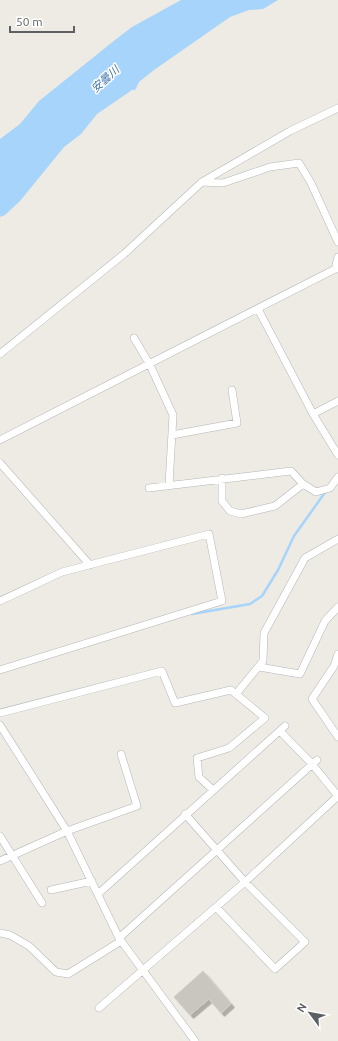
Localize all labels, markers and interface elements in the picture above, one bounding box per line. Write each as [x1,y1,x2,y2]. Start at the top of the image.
scale bar [10,8,74,34]
text: 50 m [16,15,43,28]
water label: 安曇川 [89,63,122,94]
north arrow [290,993,330,1033]
text: N [294,1001,309,1014]

